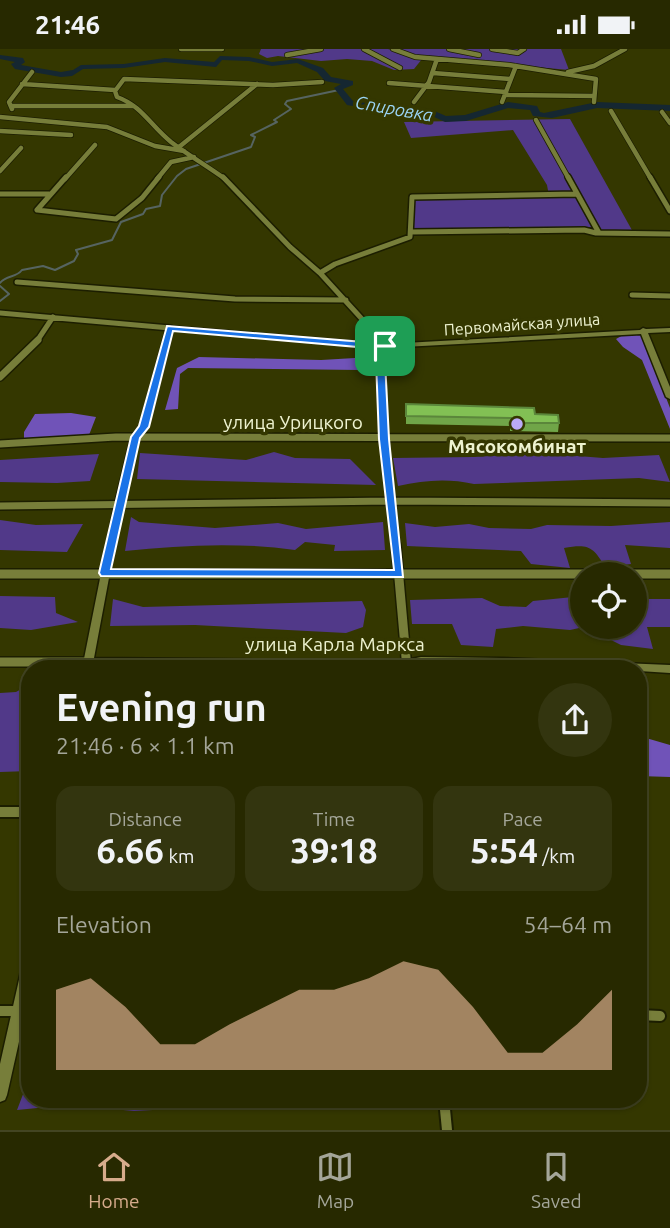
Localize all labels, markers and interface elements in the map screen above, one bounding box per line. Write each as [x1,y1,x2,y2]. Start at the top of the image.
text: 21:46 [35,10,100,39]
water label: Спировка [354,91,435,125]
street label: Первомайская улица [443,310,601,338]
pin [355,316,415,376]
icon: arrive [366,327,404,365]
street label: улица Урицкого [223,411,363,433]
marker: Мясокомбинат [509,416,525,432]
place label: Мясокомбинат [448,435,587,457]
map controls [570,562,647,639]
button: locate [570,562,647,639]
street label: улица Карла Маркса [245,633,425,655]
button: share [538,683,612,757]
text: Evening run [56,686,267,728]
text: 21:46 · 6 × 1.1 km [56,733,235,758]
text: Distance [109,808,182,830]
text: Time [313,808,355,830]
text: Pace [503,808,543,830]
text: 6.66 [96,830,164,870]
text: 39:18 [290,830,378,870]
text: 5:54 [470,830,538,870]
text: km [164,845,194,867]
text: /km [538,845,575,867]
text: Elevation [56,912,152,937]
text: 54–64 m [524,912,612,937]
tab: Home [88,1148,140,1212]
tab: Map [316,1148,354,1212]
tab: Saved [531,1148,582,1212]

